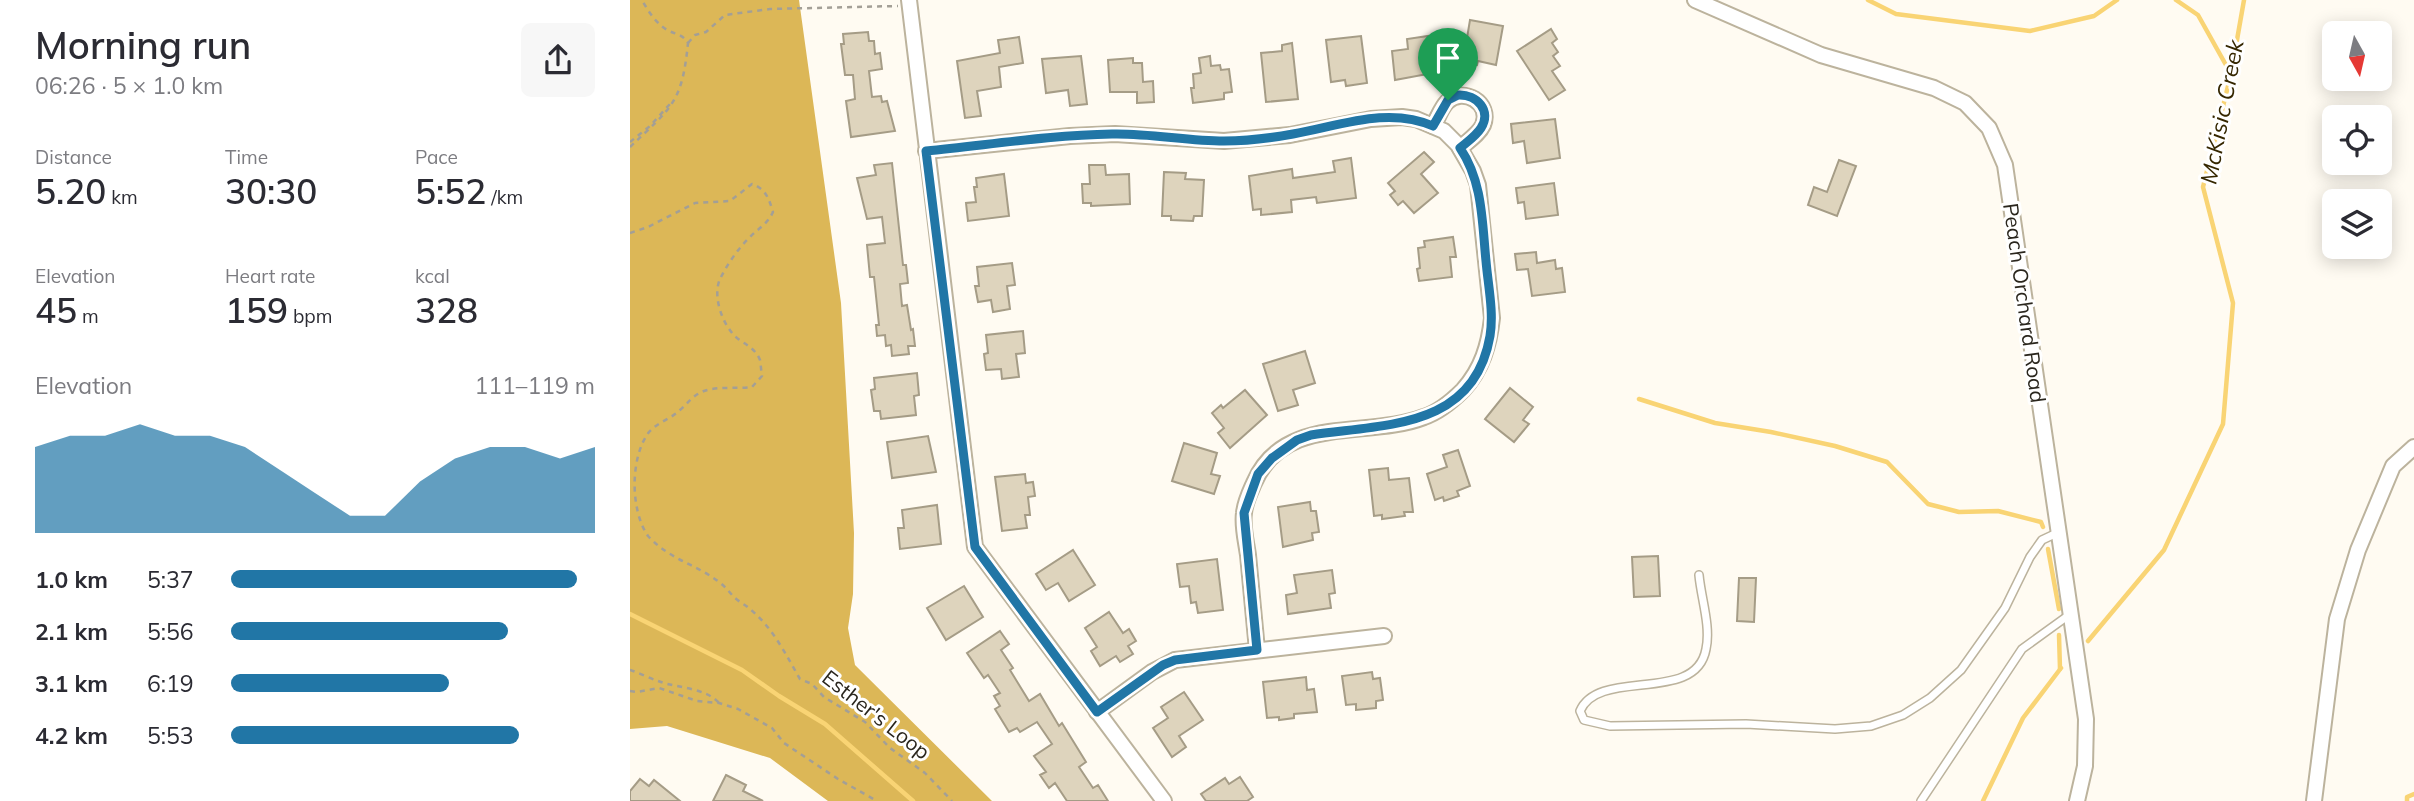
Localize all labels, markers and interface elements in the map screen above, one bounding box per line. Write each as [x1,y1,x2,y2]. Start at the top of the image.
text: Morning run [35,21,251,69]
north arrow [2322,21,2392,91]
map controls [2322,21,2392,259]
button: share [521,23,595,97]
pin [1418,28,1478,100]
water label: McKisic Creek [2193,36,2250,186]
icon: arrive [1429,39,1467,77]
text: 06:26 · 5 × 1.0 km [35,71,223,100]
button: locate [2322,105,2392,175]
text: Distance [35,145,112,169]
text: Time [225,145,268,169]
text: Pace [415,145,458,169]
text: 5.20 [35,169,106,213]
text: 30:30 [225,169,317,213]
text: 5:52 [415,169,486,213]
text: km [106,185,138,209]
text: /km [486,185,523,209]
button: layers [2322,189,2392,259]
street label: Peach Orchard Road [1998,201,2052,404]
text: Elevation [35,264,115,288]
text: Heart rate [225,264,315,288]
text: kcal [415,264,450,288]
text: 45 [35,288,77,332]
text: 159 [225,288,288,332]
text: 328 [415,288,478,332]
text: m [77,304,99,328]
text: bpm [288,304,332,328]
text: Elevation [35,371,132,400]
text: 111–119 m [474,371,595,400]
text: 1.0 km [35,565,108,594]
text: 5:37 [147,565,194,594]
text: 2.1 km [35,617,108,646]
text: 5:56 [147,617,194,646]
street label: Esther's Loop [818,664,936,764]
text: 3.1 km [35,669,108,698]
text: 6:19 [147,669,194,698]
text: 4.2 km [35,721,108,750]
text: 5:53 [147,721,194,750]

